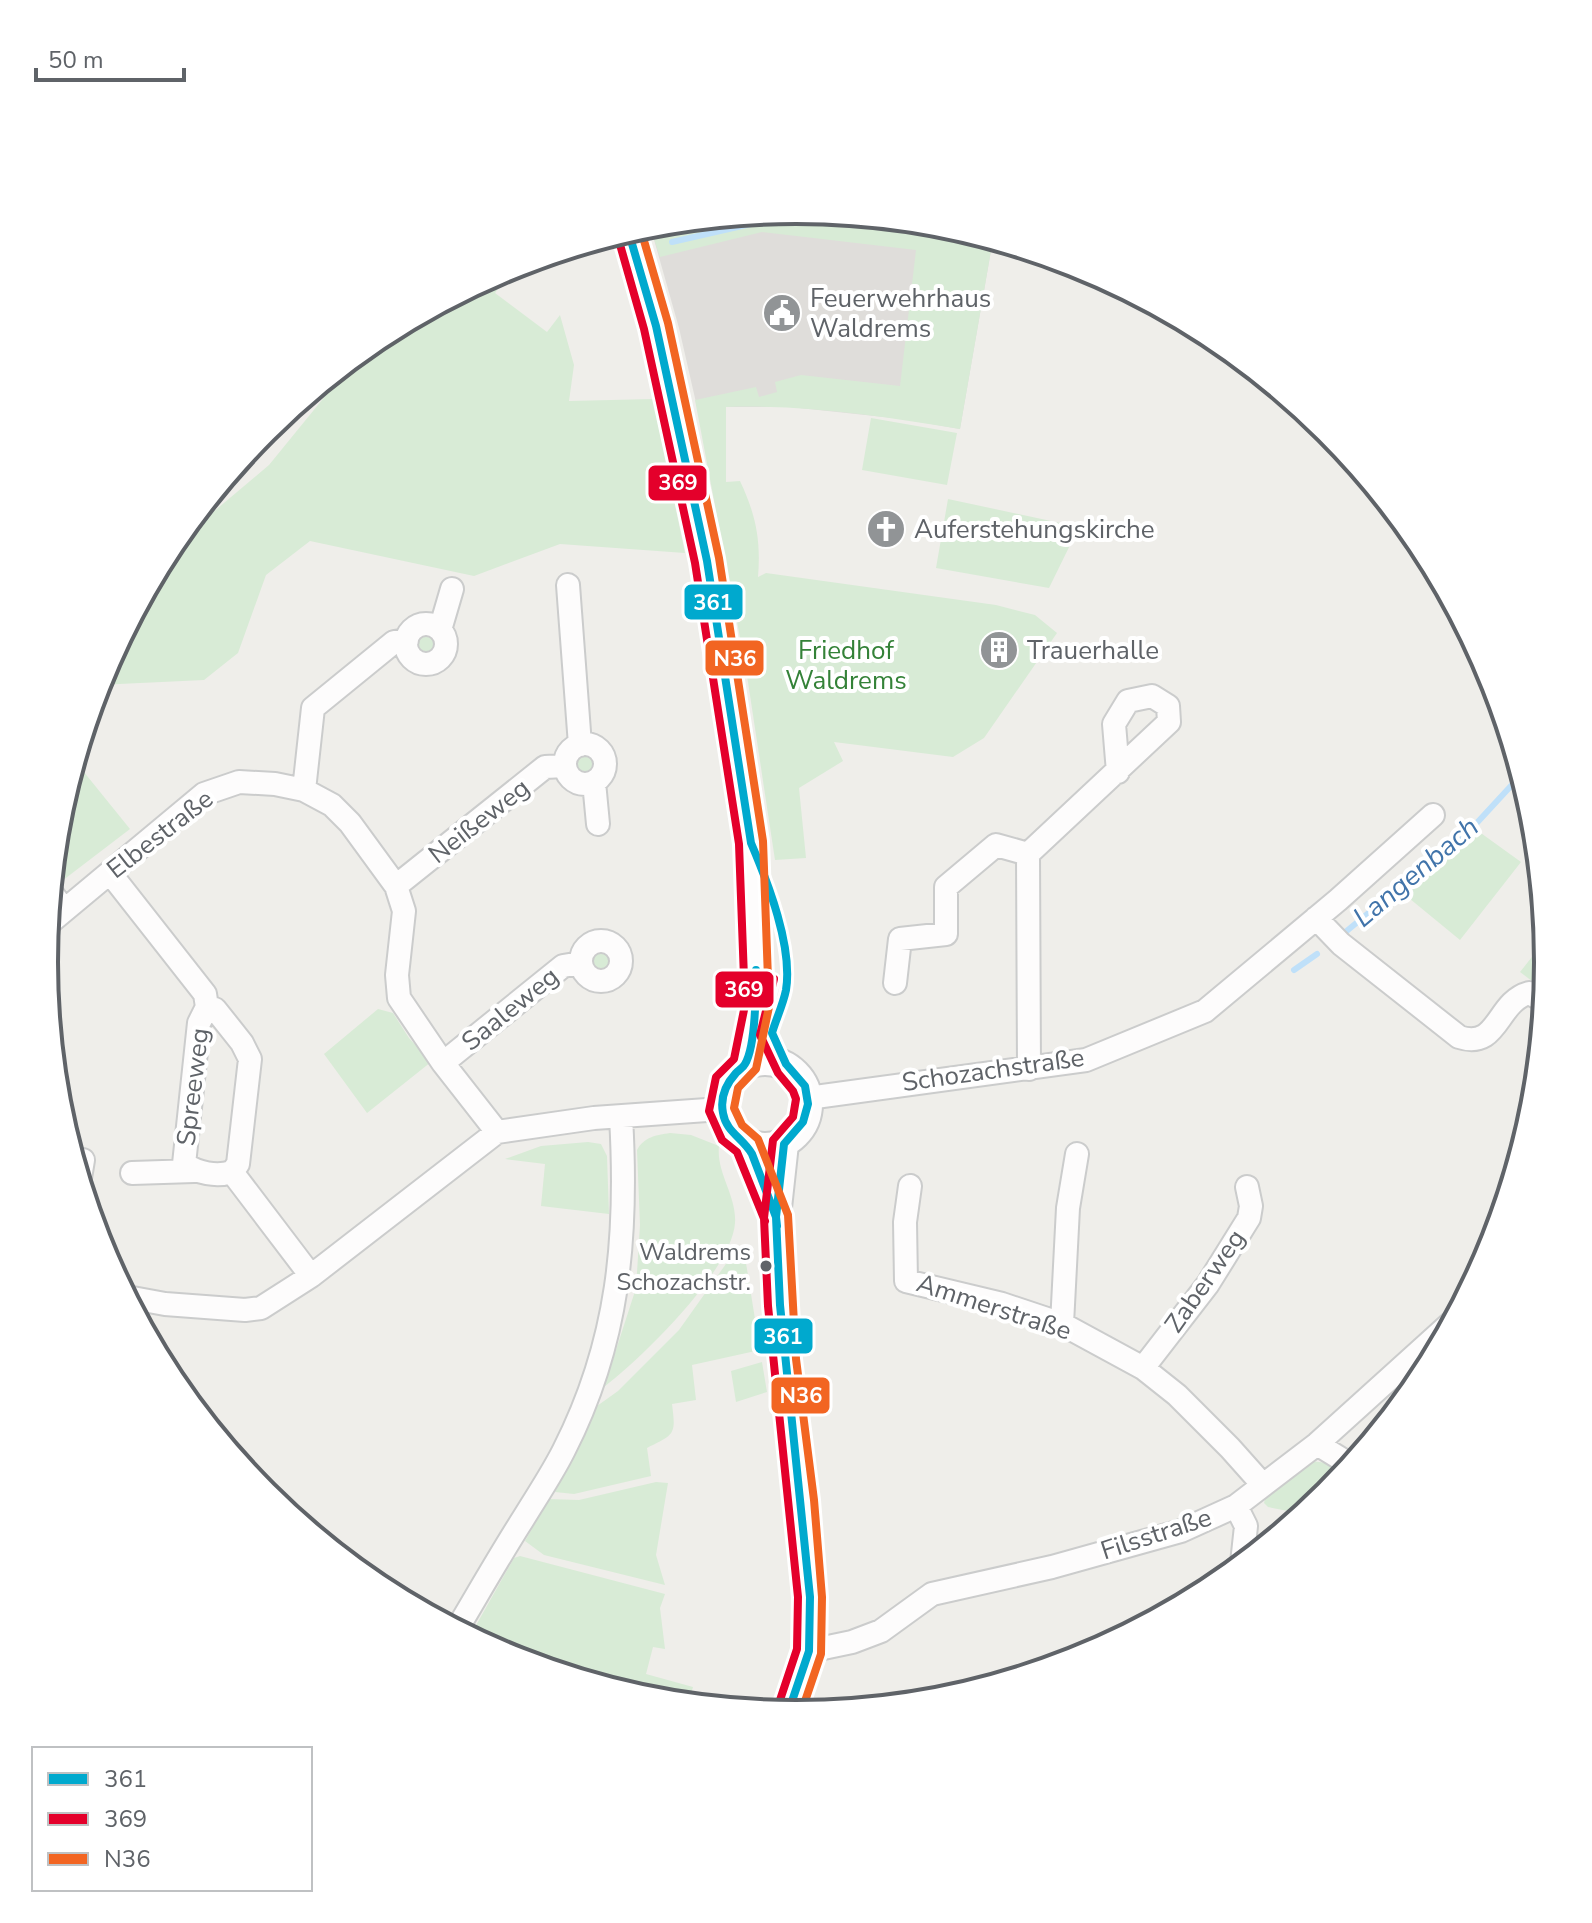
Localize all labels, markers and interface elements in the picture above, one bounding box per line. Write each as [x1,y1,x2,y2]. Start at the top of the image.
scale bar [36,32,184,82]
text: 50 m [48,44,104,76]
place label: Feuerwehrhaus Waldrems [810,281,991,346]
public building icon: Feuerwehrhaus Waldrems [761,292,803,334]
line badge: 369 [647,464,708,502]
text: 369 [658,468,698,498]
church icon: Auferstehungskirche [865,508,907,550]
place label: Auferstehungskirche [914,512,1155,547]
line badge: 361 [683,583,744,621]
text: 361 [693,588,733,618]
building icon: Trauerhalle [978,629,1020,671]
park label: Friedhof Waldrems [785,633,907,698]
place label: Trauerhalle [1027,633,1159,668]
line badge: N36 [704,639,765,677]
text: N36 [714,644,756,674]
street label: Neißeweg [421,770,537,872]
street label: Elbestraße [100,781,220,887]
water label: Langenbach [1345,808,1487,936]
street label: Saaleweg [454,959,566,1059]
line badge: 369 [714,970,775,1009]
text: 369 [724,975,764,1005]
street label: Spreeweg [168,1026,218,1148]
street label: Schozachstraße [900,1040,1086,1100]
street label: Zaberweg [1157,1222,1253,1340]
place label: Waldrems Schozachstr. [616,1236,751,1298]
marker: Waldrems Schozachstr. [758,1258,774,1274]
street label: Ammerstraße [912,1266,1076,1348]
line badge: 361 [753,1317,814,1355]
text: 361 [763,1322,803,1352]
line badge: N36 [770,1376,831,1415]
text: N36 [780,1381,822,1411]
street label: Filsstraße [1096,1500,1216,1568]
legend [32,1747,312,1891]
text: 361 [104,1763,147,1795]
text: 369 [104,1803,147,1835]
text: N36 [104,1843,151,1875]

